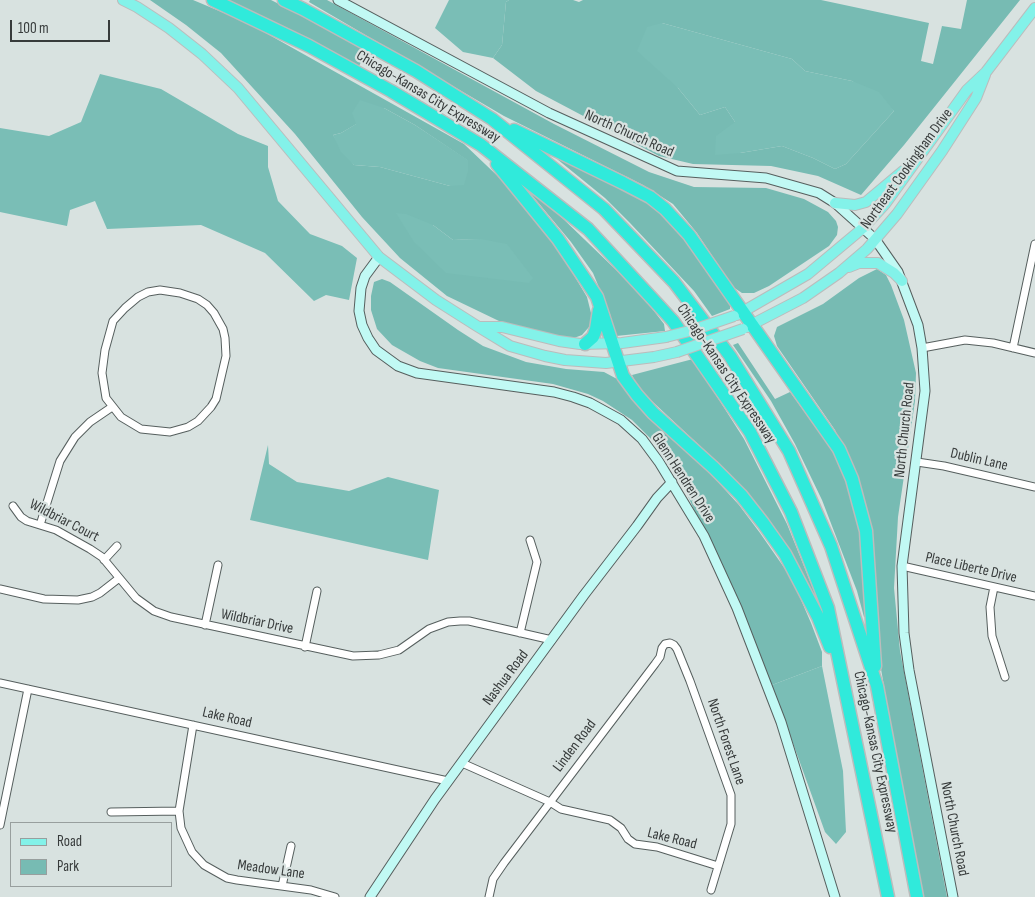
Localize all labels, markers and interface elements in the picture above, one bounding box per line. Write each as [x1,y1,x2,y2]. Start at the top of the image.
scale bar [12,10,112,42]
text: 100 m [18,19,49,38]
street label: Chicago-Kansas City Expressway [353,47,503,147]
street label: Northeast Cookingham Drive [857,105,957,233]
street label: North Church Road [582,106,676,162]
street label: Chicago-Kansas City Expressway [672,301,780,447]
street label: North Church Road [891,382,919,478]
street label: Glenn Hendren Drive [647,430,719,526]
street label: Dublin Lane [949,445,1009,475]
street label: Wildbriar Court [26,496,102,546]
street label: Place Liberte Drive [923,549,1019,587]
street label: Wildbriar Drive [219,606,295,638]
street label: Nashua Road [479,647,533,709]
street label: Chicago-Kansas City Expressway [849,670,901,834]
street label: North Forest Lane [703,697,749,787]
street label: Lake Road [201,704,253,732]
street label: Linden Road [550,716,600,776]
street label: North Church Road [936,780,972,878]
legend [10,822,172,887]
street label: Lake Road [645,824,699,854]
text: Road [57,832,82,851]
street label: Meadow Lane [236,856,306,884]
text: Park [57,857,79,876]

